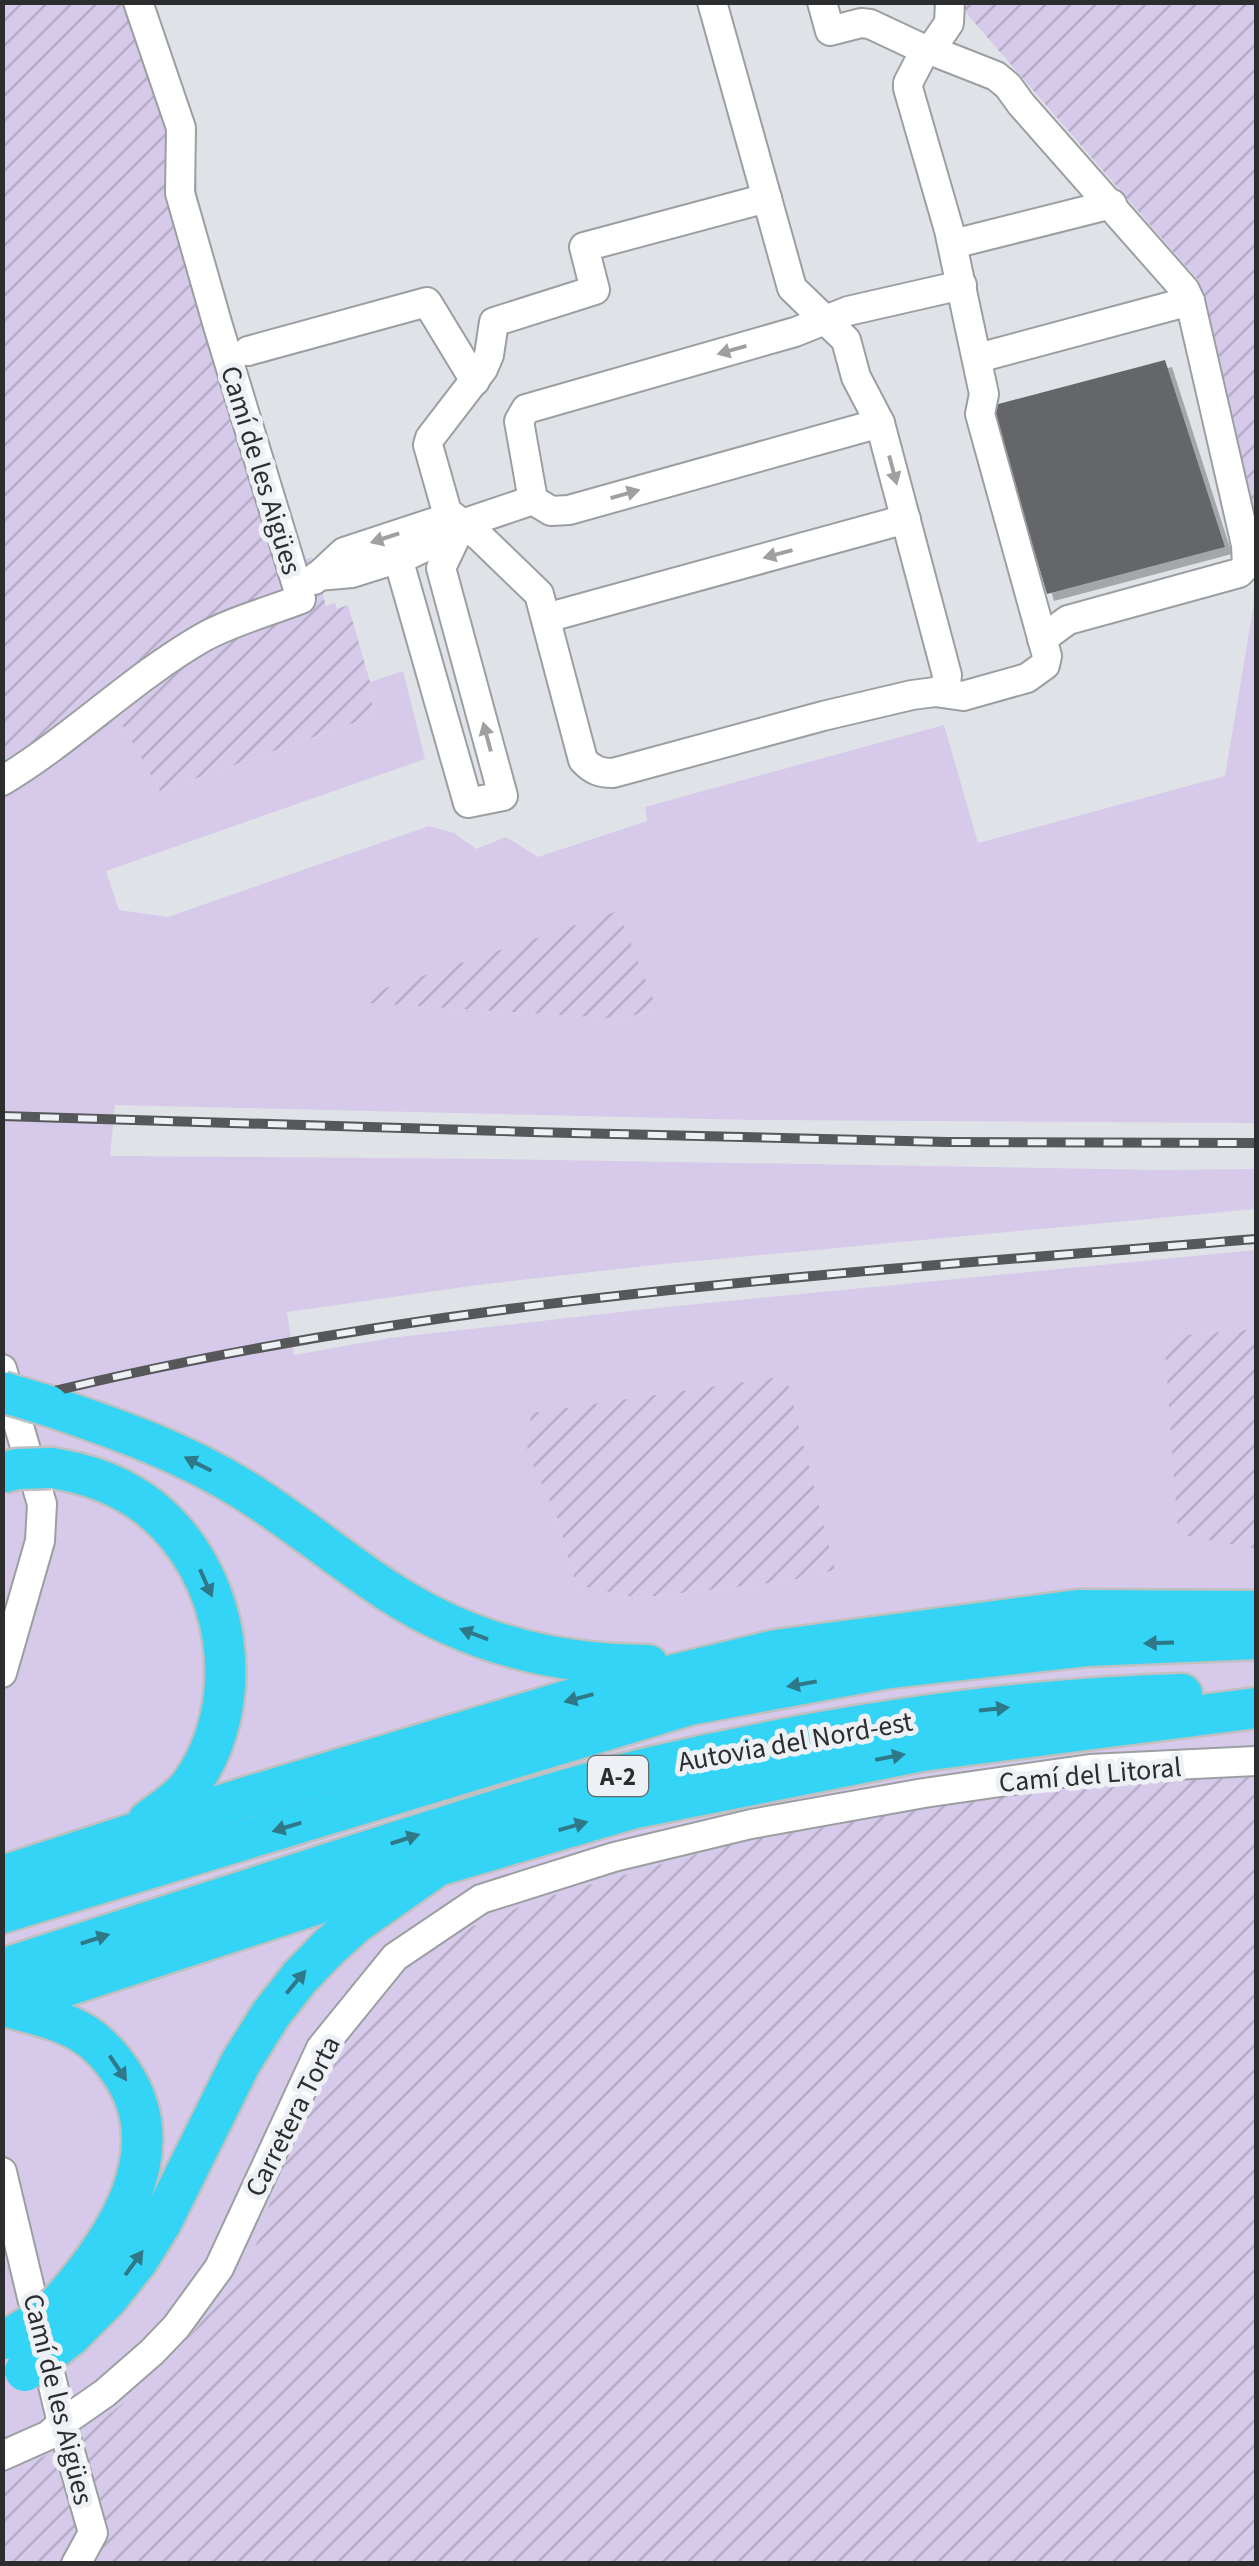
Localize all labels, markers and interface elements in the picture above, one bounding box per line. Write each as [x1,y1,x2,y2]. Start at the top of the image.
one-way arrow [717,343,747,358]
street label: Camí de les Aigües [210,361,312,580]
one-way arrow [885,455,901,486]
one-way arrow [610,486,641,502]
one-way arrow [370,532,400,547]
one-way arrow [762,547,793,563]
one-way arrow [479,721,494,752]
one-way arrow [184,1456,213,1473]
one-way arrow [198,1568,214,1598]
one-way arrow [458,1626,488,1642]
one-way arrow [1143,1635,1175,1651]
one-way arrow [786,1677,817,1693]
one-way arrow [563,1690,594,1706]
one-way arrow [979,1700,1011,1716]
street label: Autovia del Nord-est [675,1702,916,1782]
street label: Camí del Litoral [997,1747,1183,1803]
one-way arrow [875,1749,906,1764]
road number: A-2 [588,1756,648,1796]
one-way arrow [558,1818,588,1833]
one-way arrow [271,1820,302,1835]
one-way arrow [390,1831,420,1846]
one-way arrow [81,1930,111,1945]
one-way arrow [285,1970,306,1995]
street label: Carretera Torta [235,2029,351,2204]
one-way arrow [108,2054,126,2081]
one-way arrow [124,2250,144,2276]
street label: Camí de les Aigües [12,2289,104,2509]

